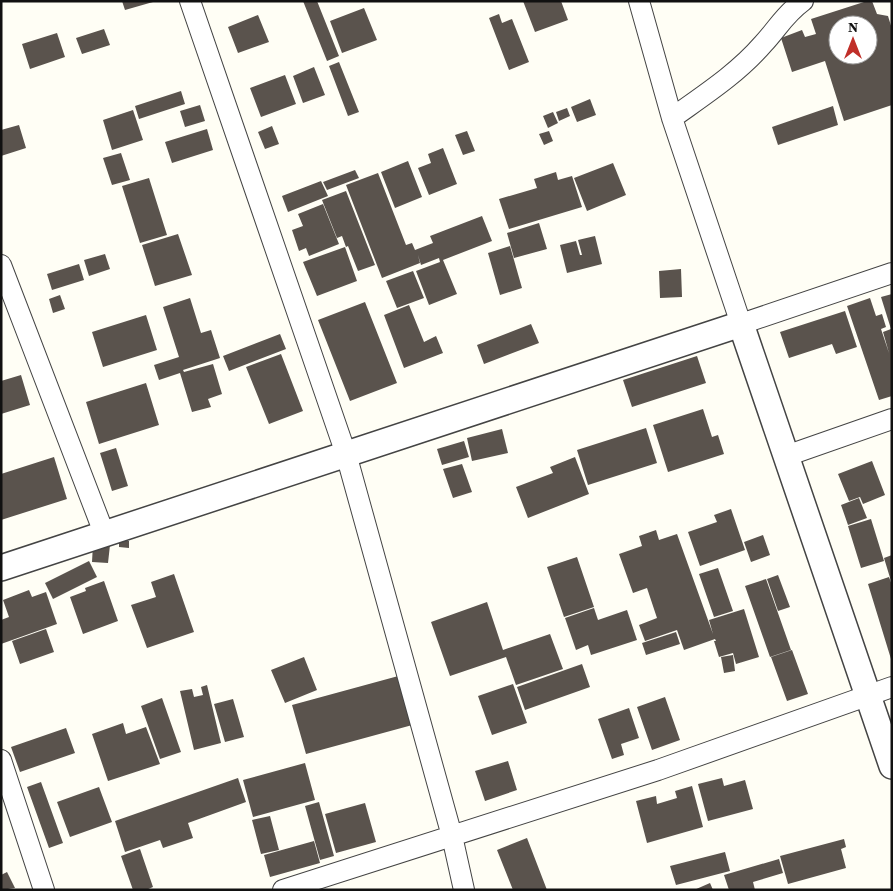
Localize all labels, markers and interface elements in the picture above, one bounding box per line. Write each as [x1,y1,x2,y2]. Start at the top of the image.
north arrow [828,15,878,65]
text: N [848,17,858,37]

